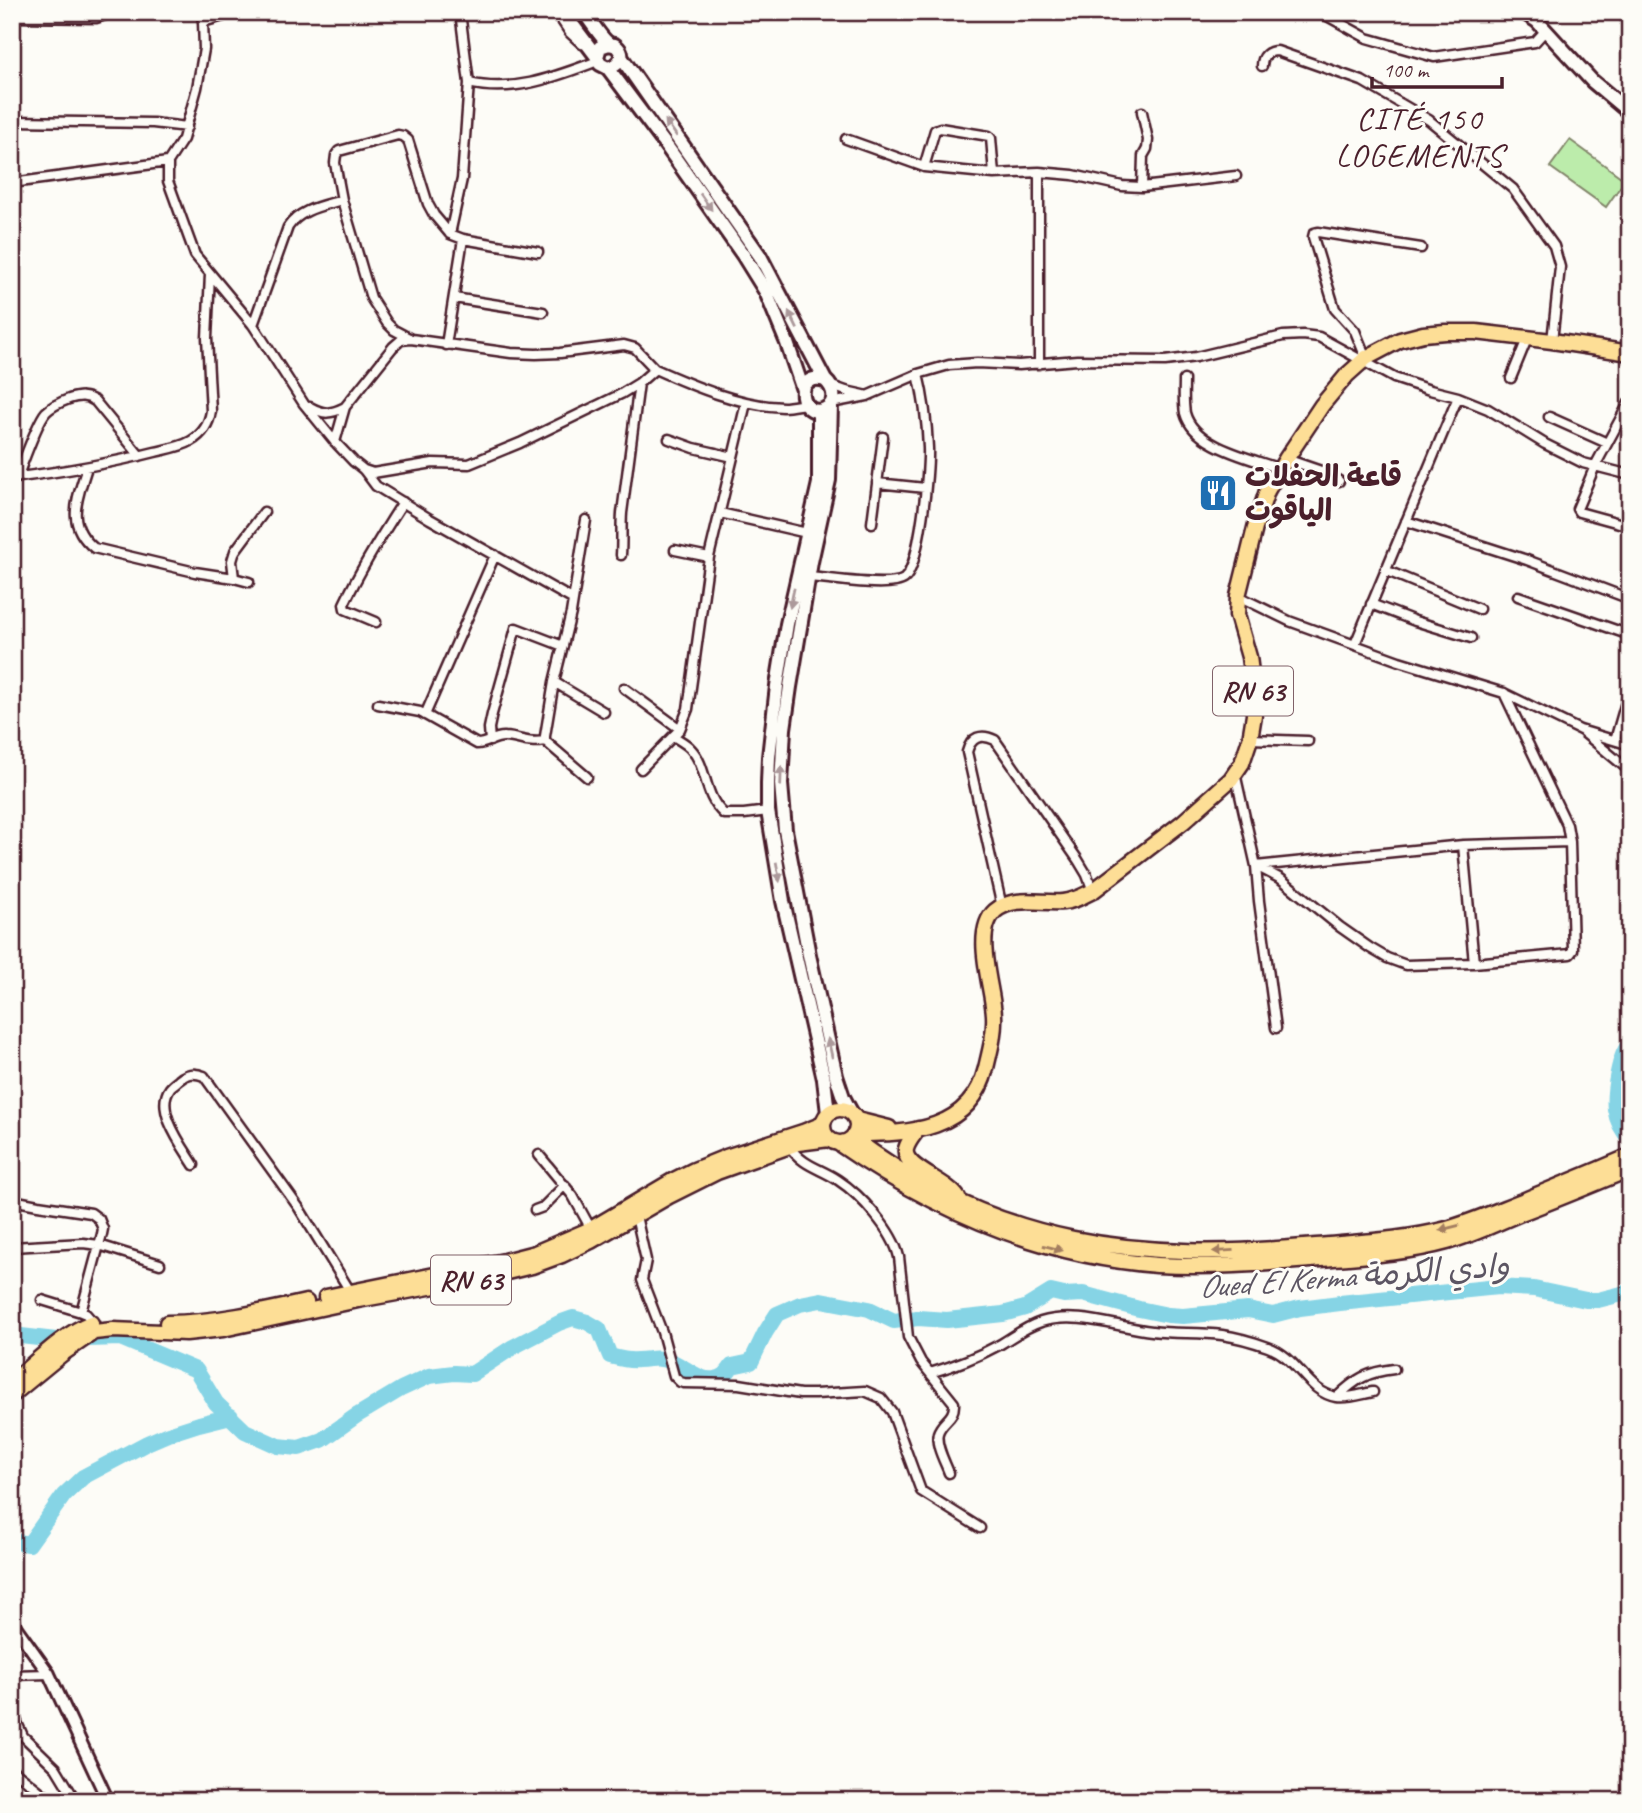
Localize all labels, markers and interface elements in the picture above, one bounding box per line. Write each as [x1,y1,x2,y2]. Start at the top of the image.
scale bar [1372,46,1502,90]
text: 100 m [1383,57,1430,83]
district label: CITÉ 150 LOGEMENTS [1336,98,1509,176]
one-way arrow [665,119,678,138]
one-way arrow [699,193,713,211]
one-way arrow [788,310,799,330]
place label: قاعة الحفلات الياقوت [1245,457,1402,529]
restaurant icon: قاعة الحفلات الياقوت [1197,472,1239,514]
one-way arrow [787,587,798,609]
road number: RN 63 [1213,666,1293,716]
one-way arrow [776,765,787,787]
one-way arrow [772,861,783,883]
one-way arrow [824,1037,835,1059]
one-way arrow [1438,1223,1460,1234]
one-way arrow [1043,1243,1064,1253]
water label: Oued El Kerma وادي الكرمة [1197,1245,1511,1309]
one-way arrow [1212,1246,1234,1257]
road number: RN 63 [431,1256,511,1304]

